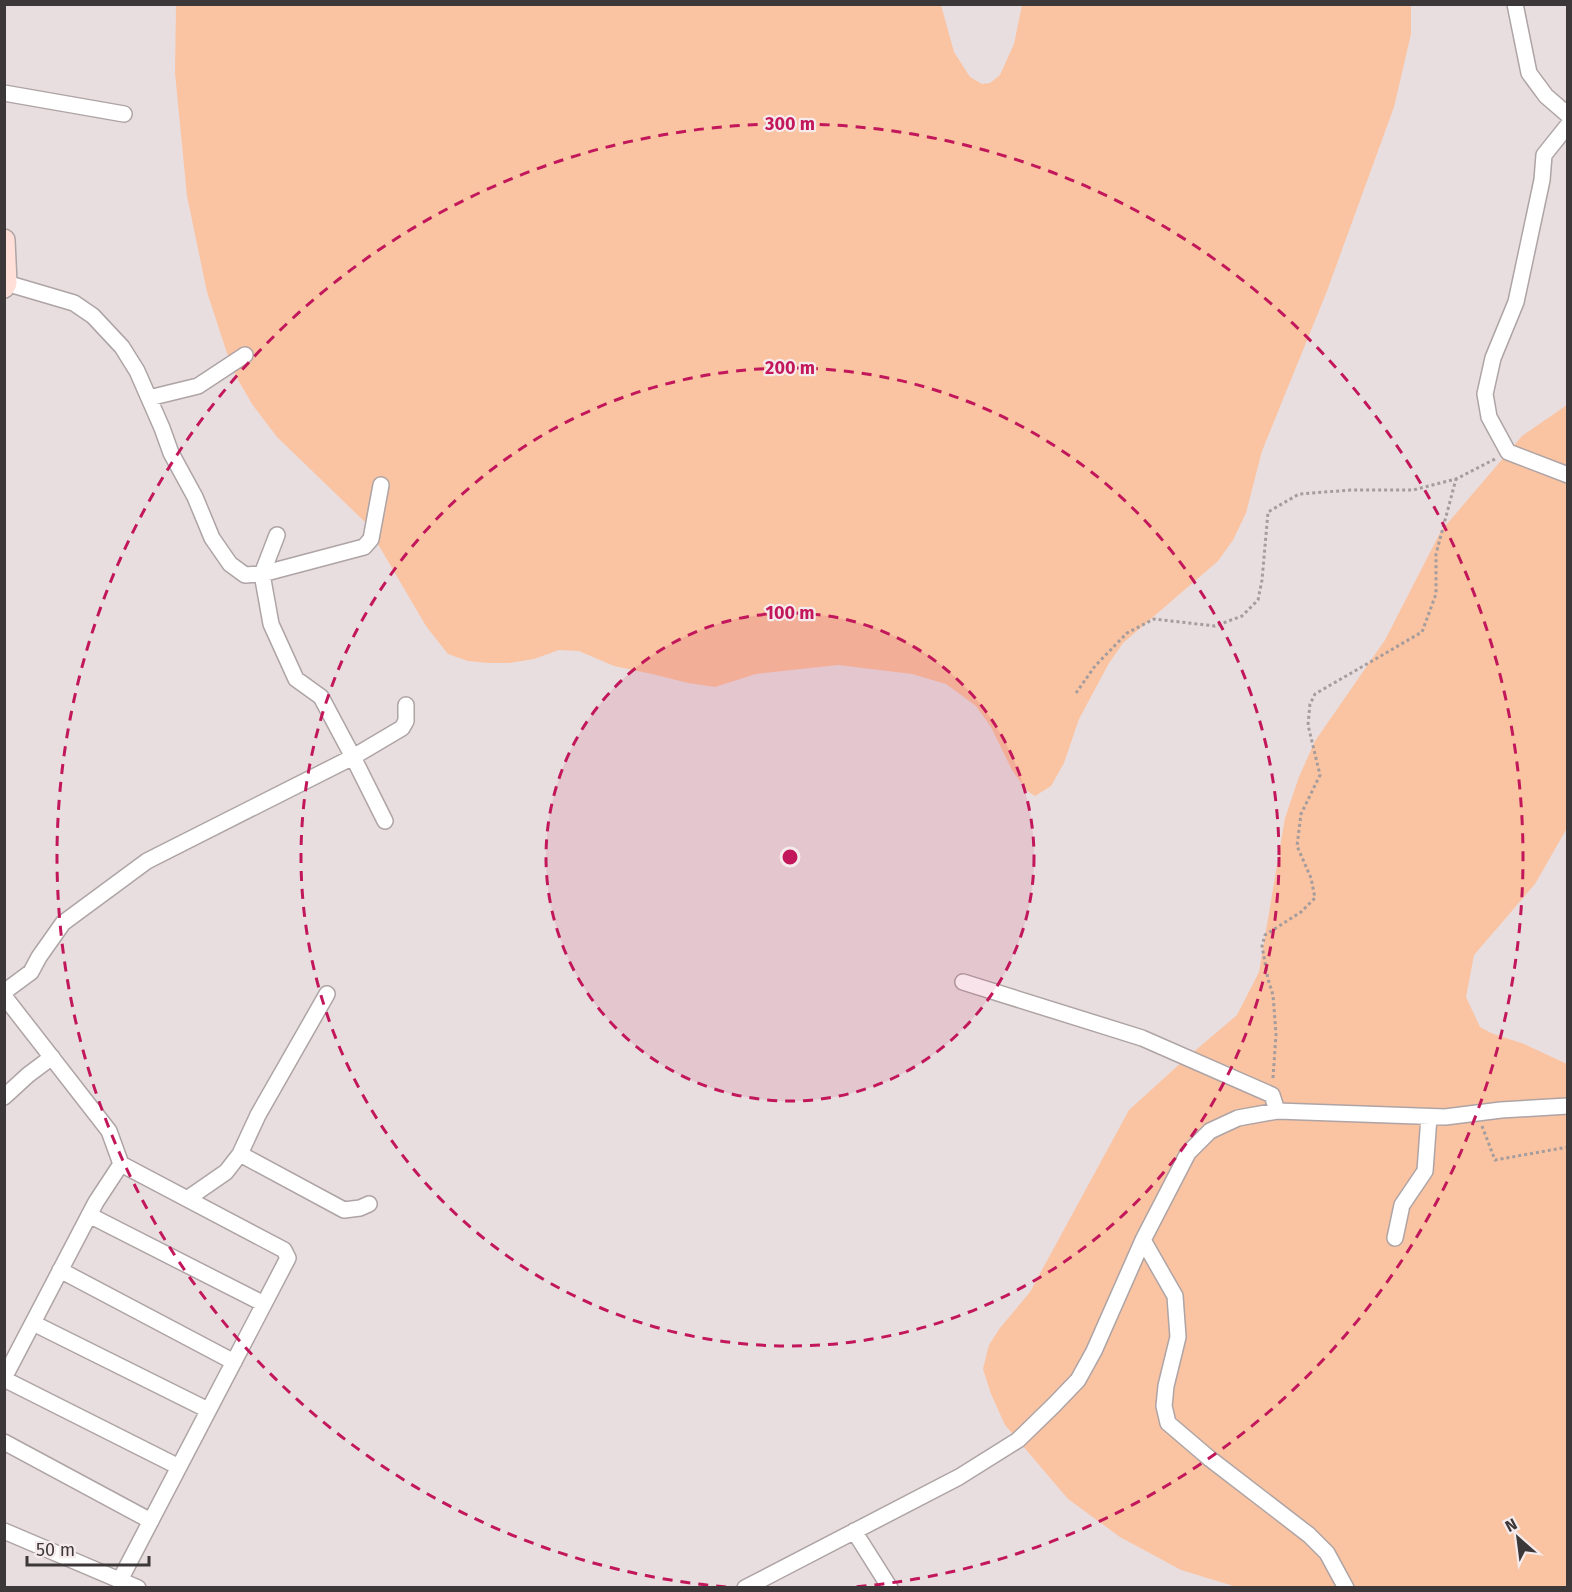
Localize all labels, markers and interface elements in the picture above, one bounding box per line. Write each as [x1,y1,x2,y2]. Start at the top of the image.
text: 300 m [764,113,815,135]
text: 200 m [765,357,815,379]
text: 100 m [766,602,814,624]
centre of rings [780,847,800,867]
north arrow [1488,1508,1548,1568]
text: N [1502,1514,1520,1536]
scale bar [27,1529,148,1567]
text: 50 m [36,1539,75,1561]

